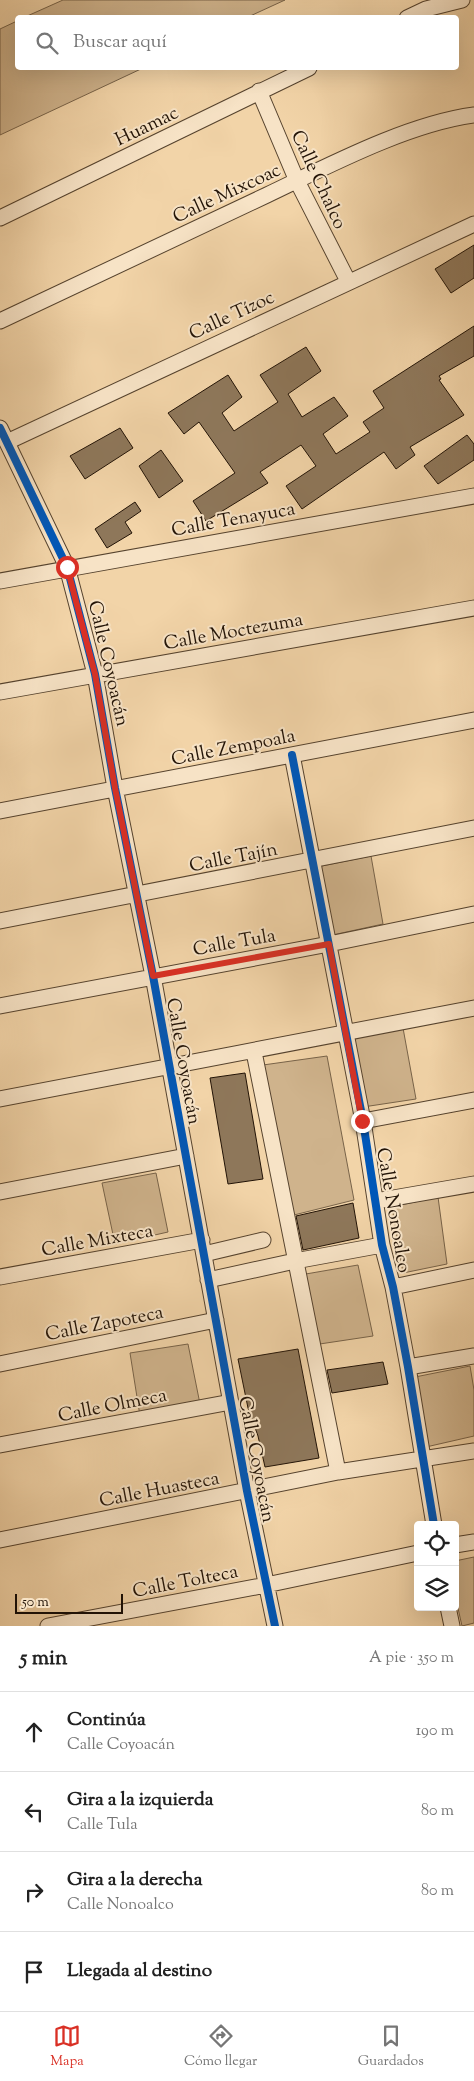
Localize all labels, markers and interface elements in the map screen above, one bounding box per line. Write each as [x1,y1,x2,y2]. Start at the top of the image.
search box [15,15,459,70]
icon: search [33,29,61,57]
text: Buscar aquí [73,29,167,56]
street label: Huamac [111,100,184,154]
street label: Calle Chalco [283,126,352,234]
street label: Calle Mixcoac [169,157,286,231]
street label: Calle Tízoc [185,285,279,348]
street label: Calle Tenayuca [169,496,298,545]
route start [56,556,79,579]
street label: Calle Coyoacán [80,598,135,729]
street label: Calle Moctezuma [162,607,306,658]
street label: Calle Zempoala [169,723,298,774]
street label: Calle Tajín [187,837,280,880]
street label: Calle Tula [191,923,278,964]
street label: Calle Coyoacán [158,996,207,1127]
route end [351,1110,374,1133]
street label: Calle Nonoalco [368,1146,417,1275]
street label: Calle Mixteca [39,1218,156,1265]
street label: Calle Zapoteca [43,1300,166,1349]
street label: Calle Olmeca [56,1383,169,1430]
street label: Calle Coyoacán [230,1394,281,1525]
street label: Calle Huasteca [97,1466,222,1515]
map controls [414,1521,459,1611]
button: locate [414,1521,459,1566]
street label: Calle Tolteca [130,1559,241,1606]
button: layers [414,1566,459,1611]
scale bar [15,1591,122,1614]
text: 50 m [22,1593,49,1613]
text: 5 min [20,1644,67,1674]
text: A pie · 350 m [369,1647,454,1670]
text: Continúa [67,1707,146,1734]
icon: ahead [20,1718,48,1746]
text: 190 m [416,1720,454,1743]
text: Calle Coyoacán [67,1734,175,1757]
text: Gira a la izquierda [67,1787,213,1814]
icon: left [20,1798,48,1826]
text: 80 m [421,1800,454,1823]
text: Calle Tula [67,1814,138,1837]
text: Gira a la derecha [67,1867,202,1894]
icon: right [20,1878,48,1906]
text: 80 m [421,1880,454,1903]
text: Calle Nonoalco [67,1894,174,1917]
icon: arrive [20,1958,48,1986]
text: Llegada al destino [67,1958,212,1985]
tab: Mapa [50,2022,84,2072]
tab: Cómo llegar [184,2022,257,2072]
tab: Guardados [358,2022,424,2072]

